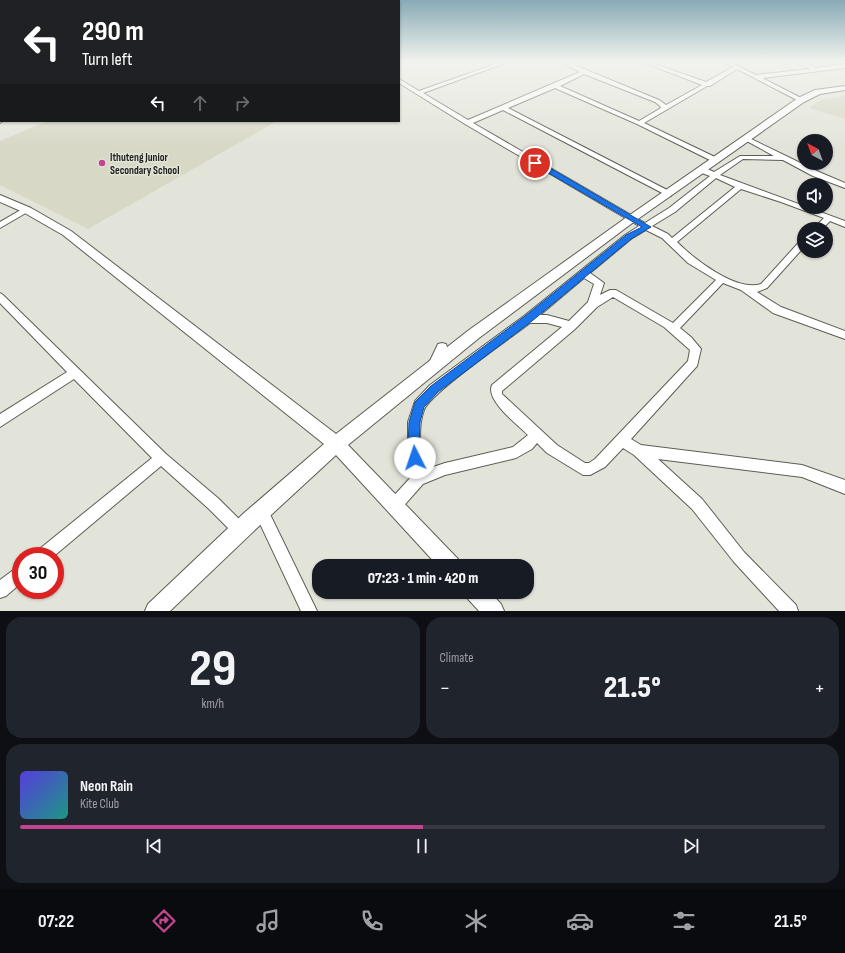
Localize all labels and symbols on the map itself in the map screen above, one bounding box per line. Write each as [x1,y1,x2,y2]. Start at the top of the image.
north arrow [797,134,833,170]
pin [518,146,552,180]
place label: Ithuteng Junior Secondary School [110,151,179,177]
marker: Ithuteng Junior Secondary School [97,158,107,168]
position arrow [394,437,436,479]
speed limit sign: 30 [12,547,64,599]

